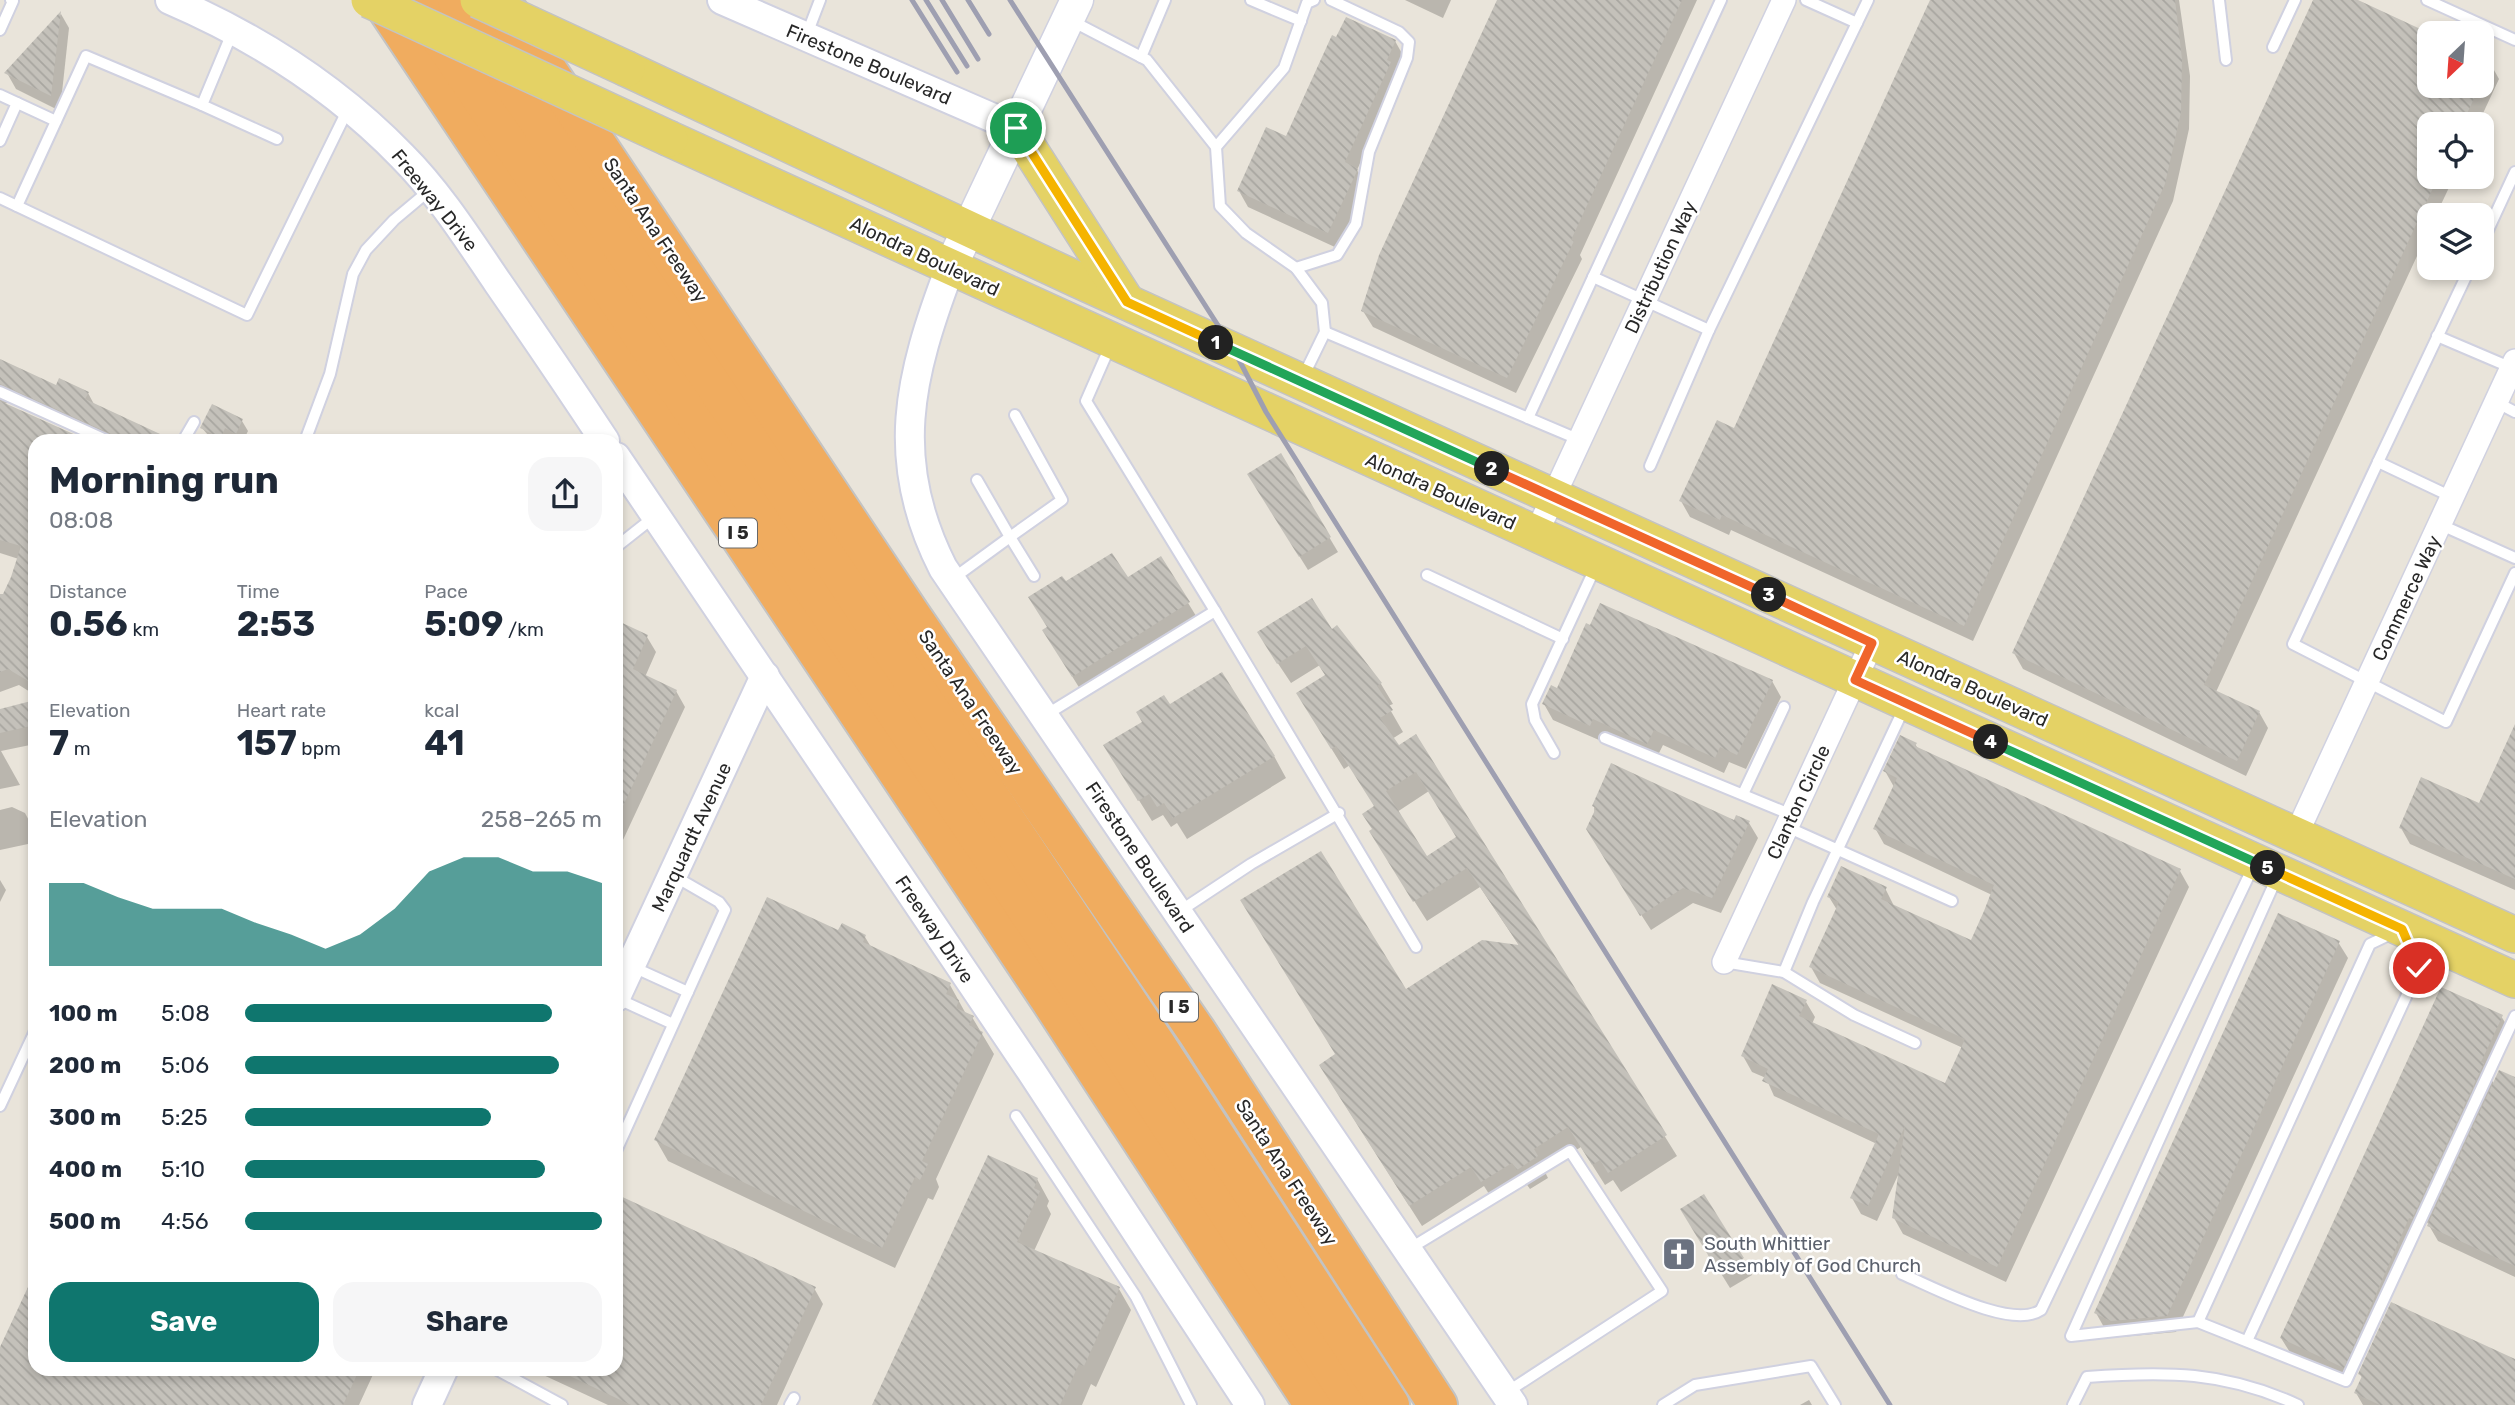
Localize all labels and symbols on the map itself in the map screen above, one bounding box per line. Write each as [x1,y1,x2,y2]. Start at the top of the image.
street label: Firestone Boulevard [783,19,955,110]
north arrow [2417,21,2494,98]
pin [986,98,1046,158]
street label: Freeway Drive [387,145,483,256]
street label: Santa Ana Freeway [599,153,713,307]
street label: Distribution Way [1620,197,1701,337]
street label: Alondra Boulevard [846,212,1003,301]
pin: 1 [1198,326,1234,360]
street label: Alondra Boulevard [1362,448,1520,535]
pin: 2 [1474,452,1510,486]
road number: I 5 [719,518,757,548]
street label: Commerce Way [2367,532,2446,665]
pin: 3 [1752,578,1786,612]
street label: Santa Ana Freeway [914,625,1028,779]
street label: Alondra Boulevard [1894,645,2052,732]
pin: 4 [1974,724,2008,760]
street label: Clanton Circle [1762,741,1835,863]
street label: Marquardt Avenue [647,759,736,916]
street label: Firestone Boulevard [1081,777,1199,937]
pin: 5 [2250,850,2286,886]
street label: Freeway Drive [890,871,979,987]
pin [2389,938,2449,998]
road number: I 5 [1160,992,1198,1022]
street label: Santa Ana Freeway [1231,1095,1342,1250]
place label: South Whittier Assembly of God Church [1704,1232,1921,1277]
church icon: South Whittier Assembly of God Church [1660,1235,1698,1273]

